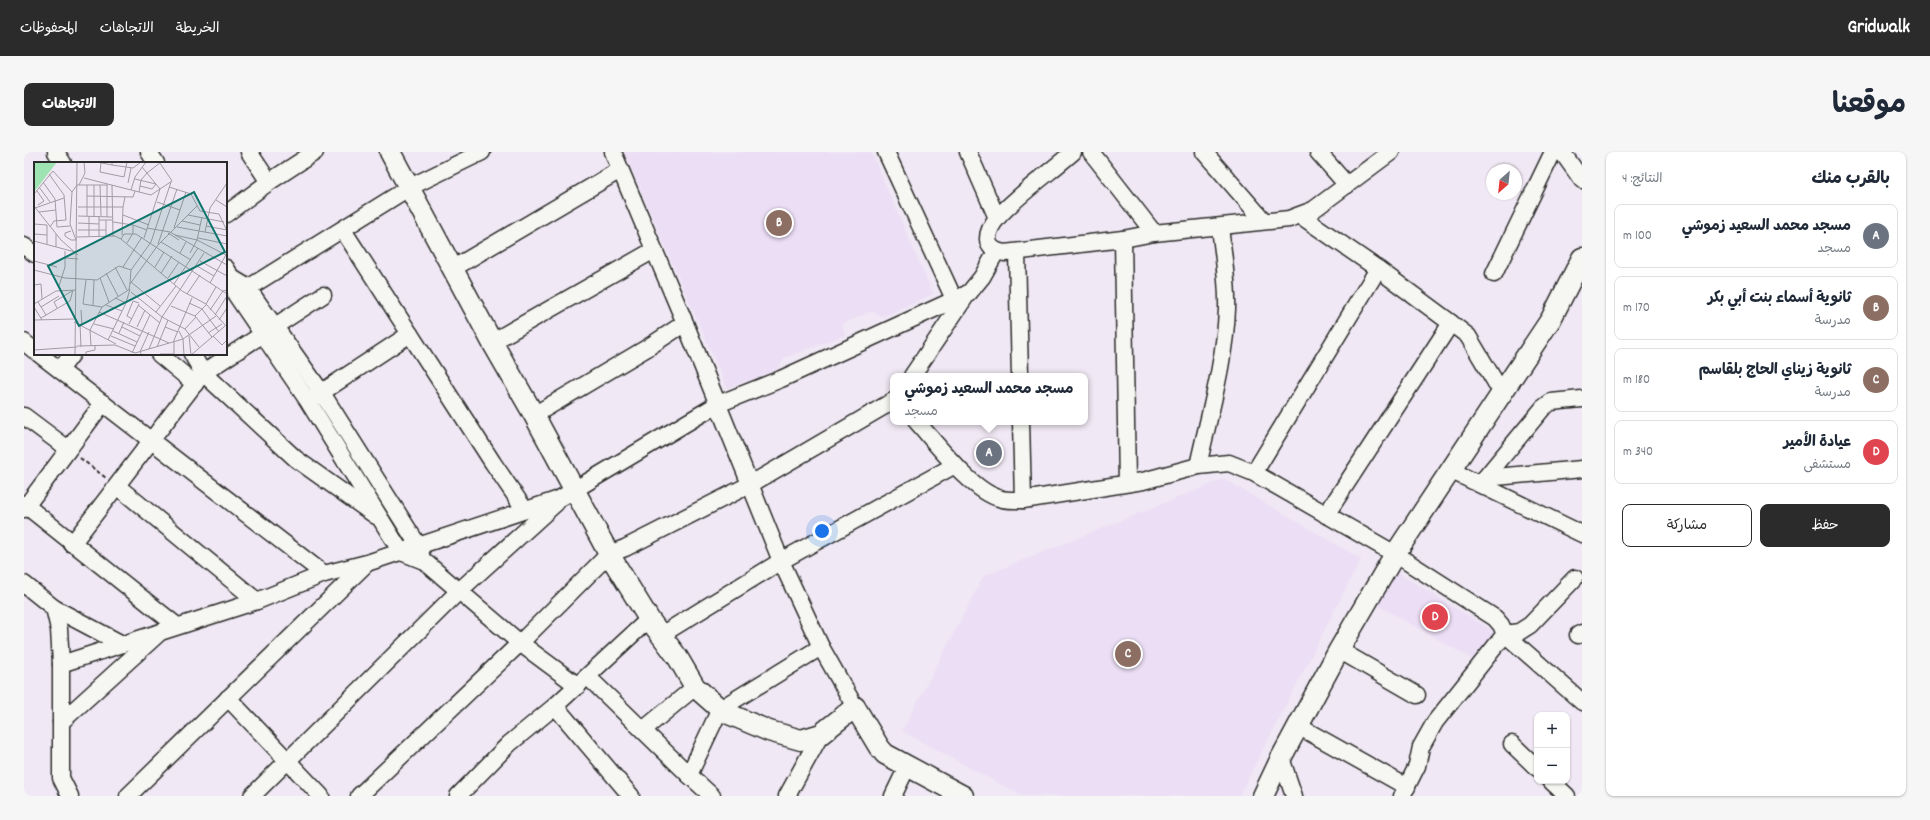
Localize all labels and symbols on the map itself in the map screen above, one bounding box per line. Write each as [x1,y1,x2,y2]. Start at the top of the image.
inset map [34,162,227,355]
north arrow [1486,164,1522,200]
pin: B [766,208,792,238]
pin: A [976,438,1002,468]
your location [812,521,832,541]
pin: D [1422,602,1448,632]
pin: C [1115,639,1141,669]

